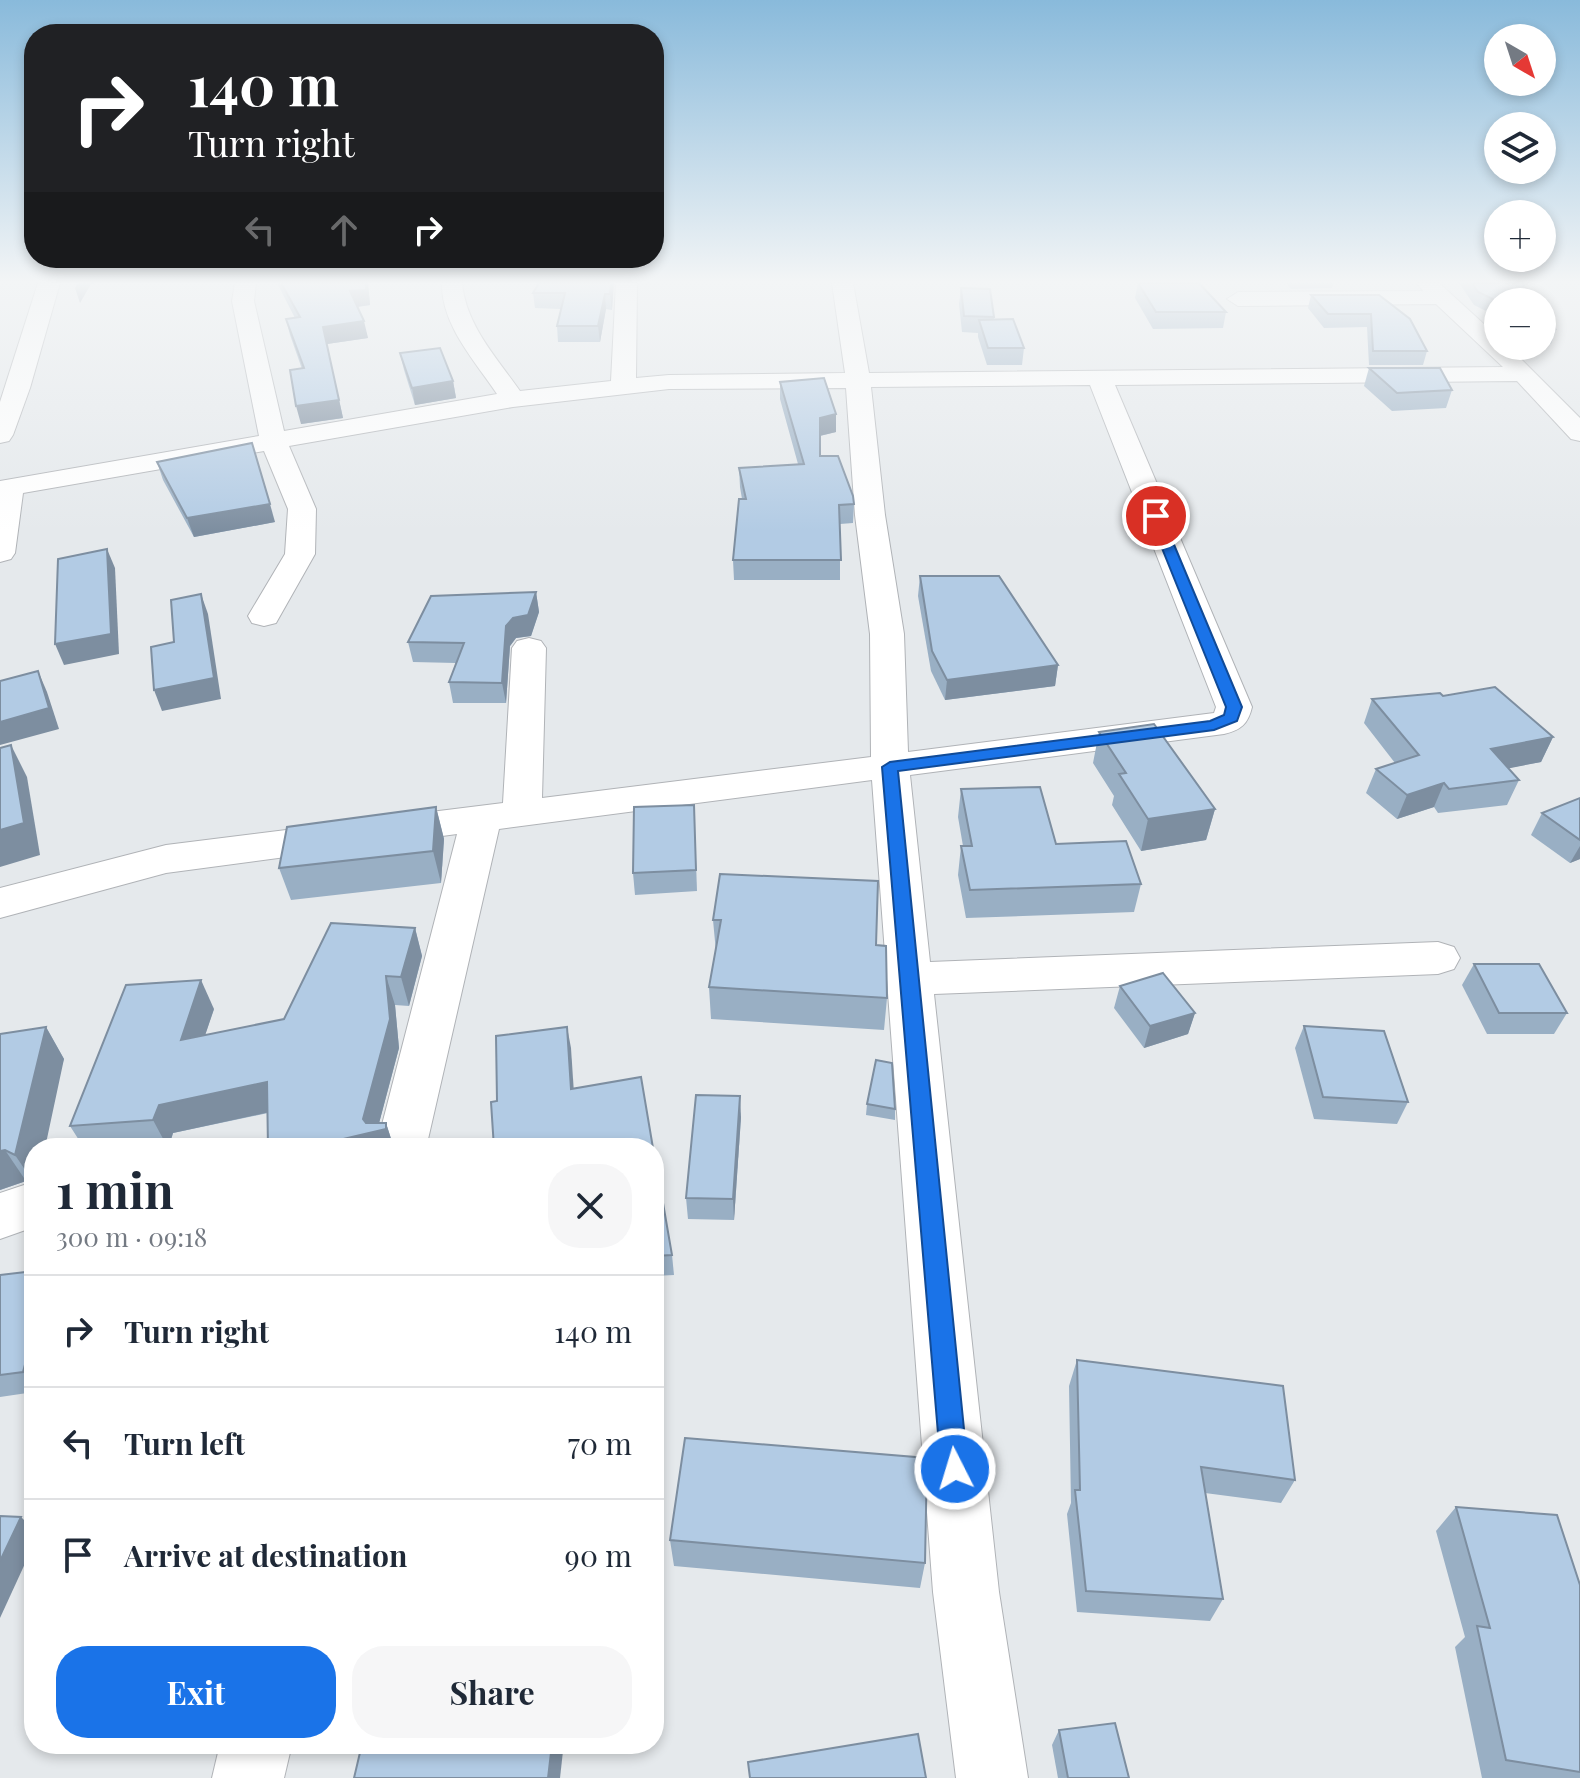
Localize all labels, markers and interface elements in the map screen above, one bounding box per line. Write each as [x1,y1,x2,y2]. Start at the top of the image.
north arrow [1484,24,1556,96]
map controls [1484,24,1556,360]
text: 140 m [188,46,339,121]
icon: right [56,56,160,160]
button: layers [1484,112,1556,184]
text: Turn right [188,118,355,166]
button: + [1484,200,1556,272]
icon: left [238,208,282,252]
icon: ahead [322,208,366,252]
icon: right [406,208,450,252]
button: − [1484,288,1556,360]
pin [1122,482,1190,550]
icon: arrive [1134,494,1178,538]
text: 1 min [56,1157,174,1221]
button: close [548,1164,632,1248]
text: 300 m · 09:18 [56,1219,207,1254]
icon: right [56,1309,100,1353]
text: Turn right [124,1311,269,1351]
text: 140 m [554,1311,632,1351]
icon: left [56,1421,100,1465]
text: Turn left [124,1423,245,1463]
text: 70 m [568,1423,632,1463]
position arrow [913,1427,997,1511]
icon: arrive [56,1533,100,1577]
text: Arrive at destination [124,1535,407,1575]
text: 90 m [565,1535,632,1575]
button: Exit [56,1646,336,1738]
button: Share [352,1646,632,1738]

